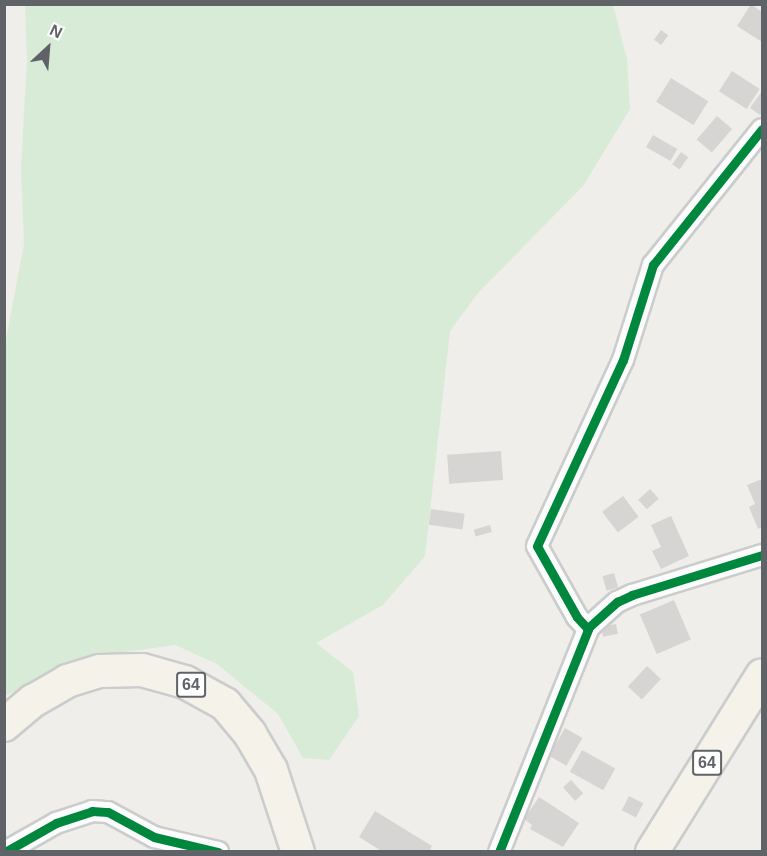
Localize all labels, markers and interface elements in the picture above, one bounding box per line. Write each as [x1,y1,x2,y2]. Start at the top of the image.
north arrow [18,18,78,78]
text: N [47,21,65,42]
road number: 64 [176,672,206,698]
road number: 64 [692,750,722,776]

